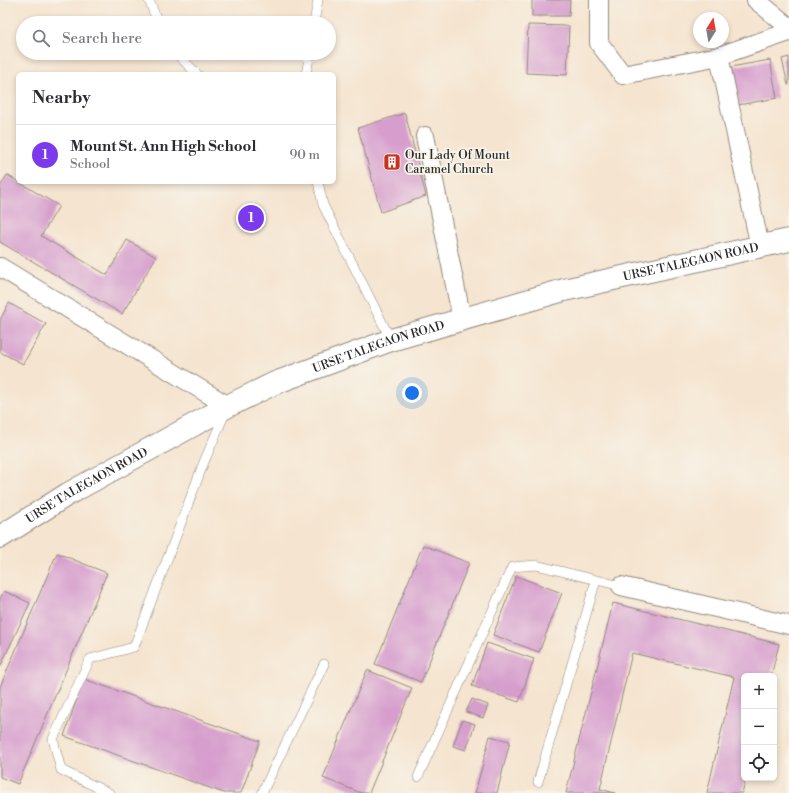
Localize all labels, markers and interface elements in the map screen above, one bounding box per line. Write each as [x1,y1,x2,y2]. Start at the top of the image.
north arrow [693,12,729,48]
search box [16,16,336,60]
icon: search [30,27,52,49]
text: Search here [62,29,142,48]
text: Nearby [32,87,91,109]
text: Mount St. Ann High School [70,137,256,156]
text: 1 [42,147,48,163]
text: 90 m [289,147,320,163]
place label: Our Lady Of Mount Caramel Church [405,148,511,177]
building icon: Our Lady Of Mount Caramel Church [382,152,402,172]
text: School [70,156,110,172]
pin: 1 [238,203,264,233]
street label: URSE TALEGAON ROAD [622,240,760,285]
street label: URSE TALEGAON ROAD [310,318,446,376]
your location [402,383,422,403]
street label: URSE TALEGAON ROAD [23,445,151,527]
map controls [741,673,777,781]
button: + [741,673,777,709]
button: − [741,709,777,745]
button: locate [741,745,777,781]

